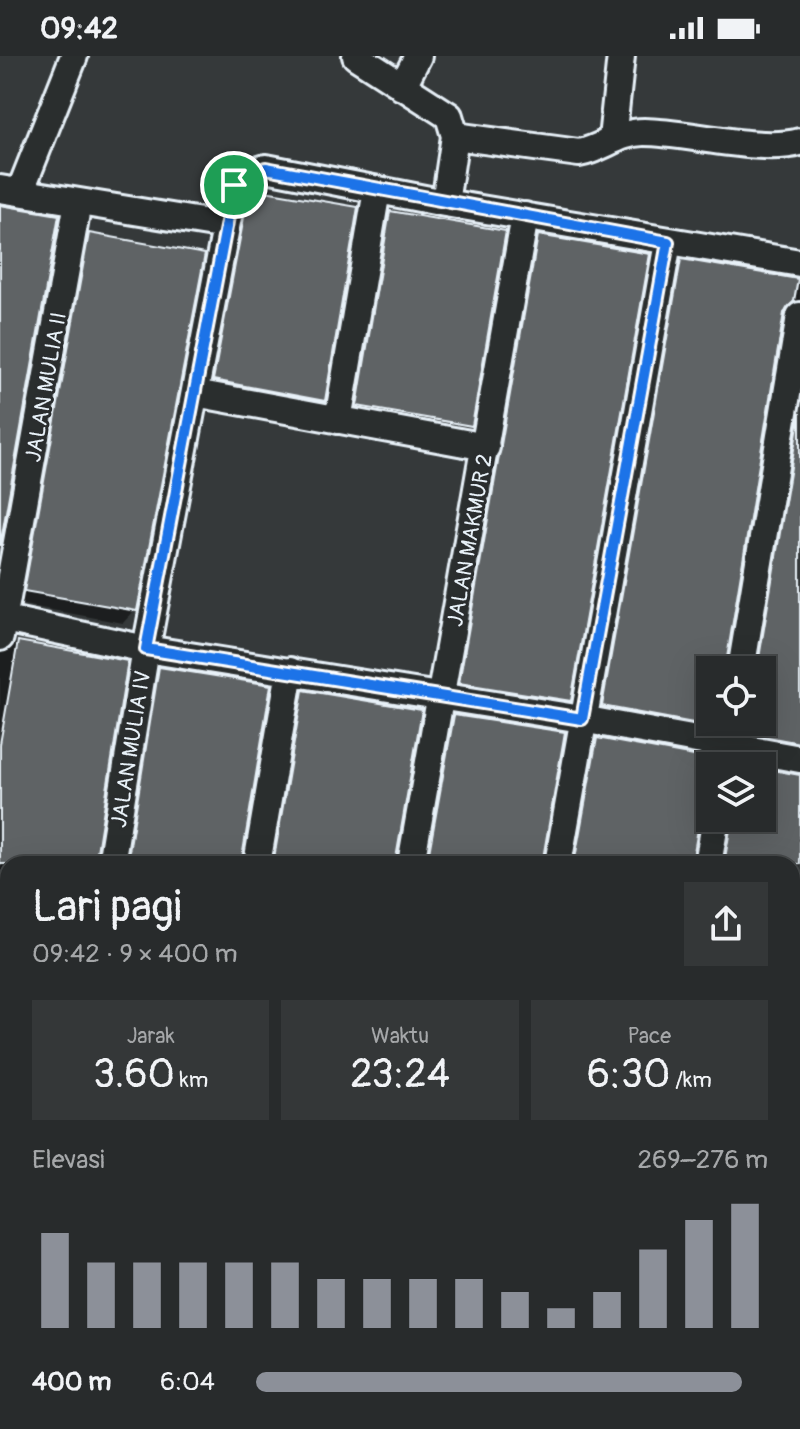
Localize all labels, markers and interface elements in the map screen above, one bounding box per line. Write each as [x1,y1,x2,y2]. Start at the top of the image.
text: 09:42 [40,10,118,47]
pin [200,151,268,219]
icon: arrive [212,163,256,207]
street label: JALAN MULIA II [19,310,73,464]
street label: JALAN MAKMUR 2 [441,452,499,629]
map controls [696,656,776,832]
button: locate [696,656,776,736]
street label: JALAN MULIA IV [105,669,157,830]
button: layers [696,752,776,832]
text: Lari pagi [32,880,182,935]
button: share [684,882,768,966]
text: 09:42 · 9 × 400 m [32,938,238,970]
text: Jarak [127,1022,175,1050]
text: Waktu [371,1022,429,1050]
text: Pace [628,1022,671,1050]
text: 3.60 [93,1050,175,1099]
text: 23:24 [350,1050,450,1099]
text: 6:30 [587,1050,670,1099]
text: km [175,1066,208,1094]
text: /km [670,1066,712,1094]
text: Elevasi [32,1144,105,1176]
text: 269–276 m [637,1144,768,1176]
text: 400 m [32,1366,111,1398]
text: 6:04 [160,1366,215,1398]

